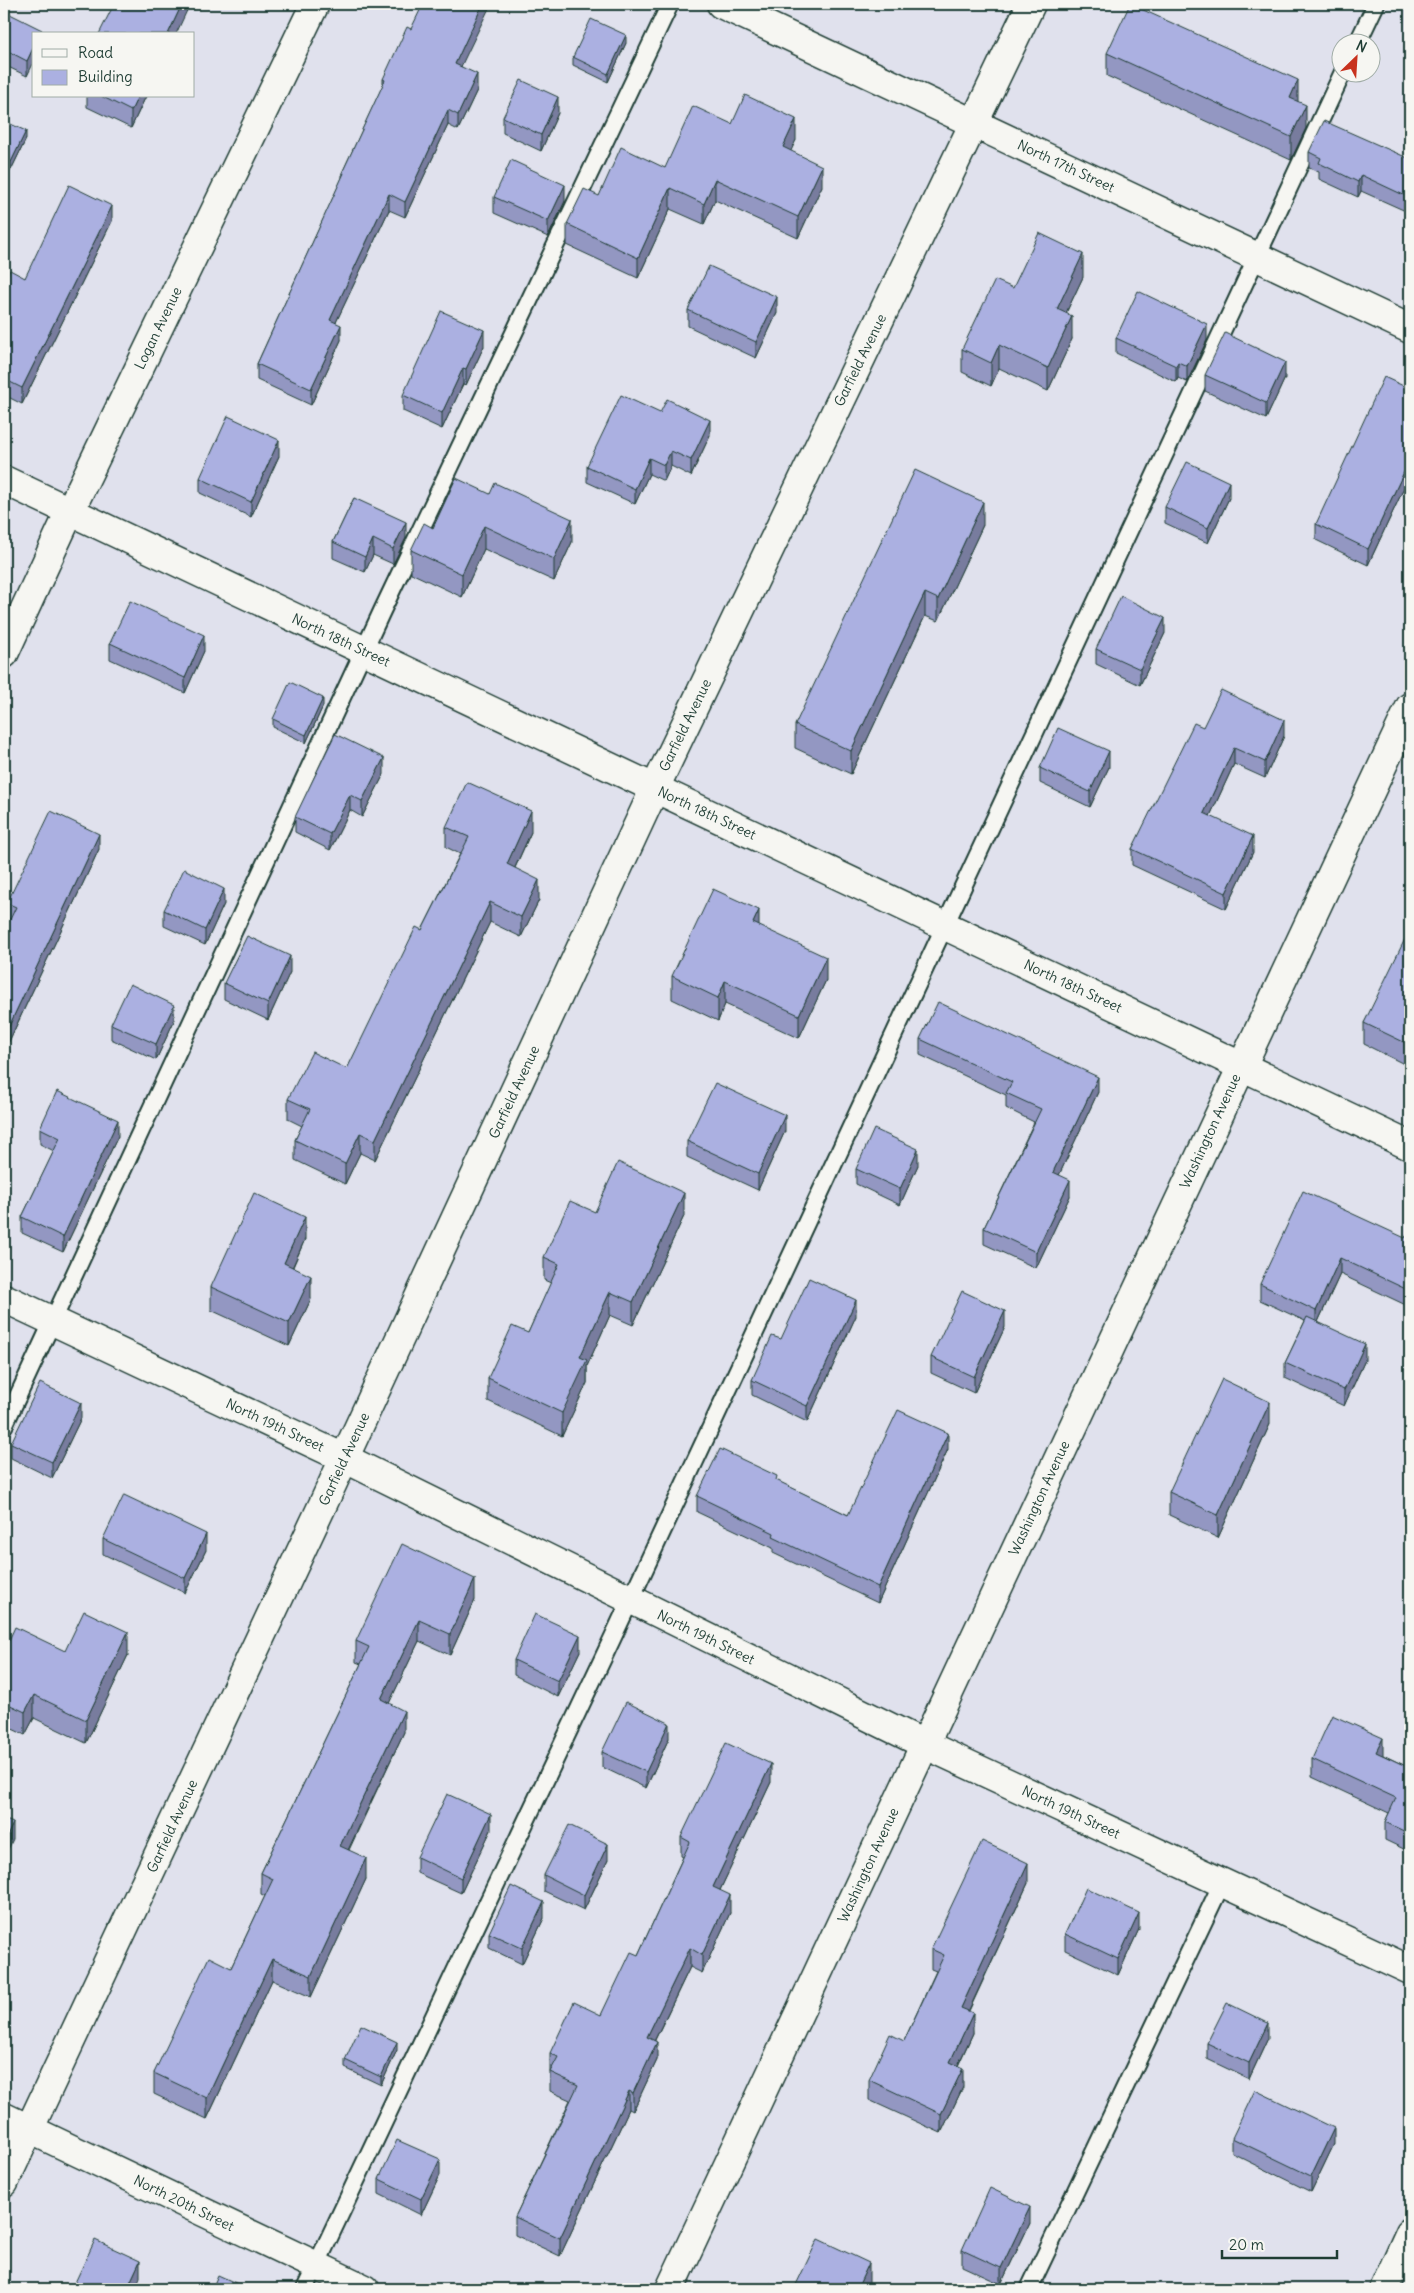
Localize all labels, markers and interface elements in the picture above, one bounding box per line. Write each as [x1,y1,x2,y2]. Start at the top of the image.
legend [32,32,195,98]
north arrow [1332,32,1382,82]
text: N [1353,36,1370,56]
text: Road [78,43,113,62]
text: Building [78,67,133,86]
street label: North 17th Street [1015,136,1118,196]
street label: Logan Avenue [130,284,186,372]
street label: Garfield Avenue [830,311,890,409]
street label: North 18th Street [289,609,393,671]
street label: Garfield Avenue [655,676,715,774]
street label: North 18th Street [655,782,759,844]
street label: North 18th Street [1021,955,1125,1017]
street label: Garfield Avenue [485,1043,543,1141]
street label: Washington Avenue [1175,1071,1245,1191]
street label: North 19th Street [223,1394,327,1456]
street label: Garfield Avenue [315,1410,373,1508]
street label: Washington Avenue [1004,1438,1074,1558]
street label: North 19th Street [654,1606,758,1669]
street label: Garfield Avenue [143,1777,201,1875]
street label: North 19th Street [1019,1781,1123,1843]
street label: Washington Avenue [833,1805,903,1925]
street label: North 20th Street [131,2171,237,2235]
scale bar [1222,2228,1336,2260]
text: 20 m [1229,2235,1264,2254]

